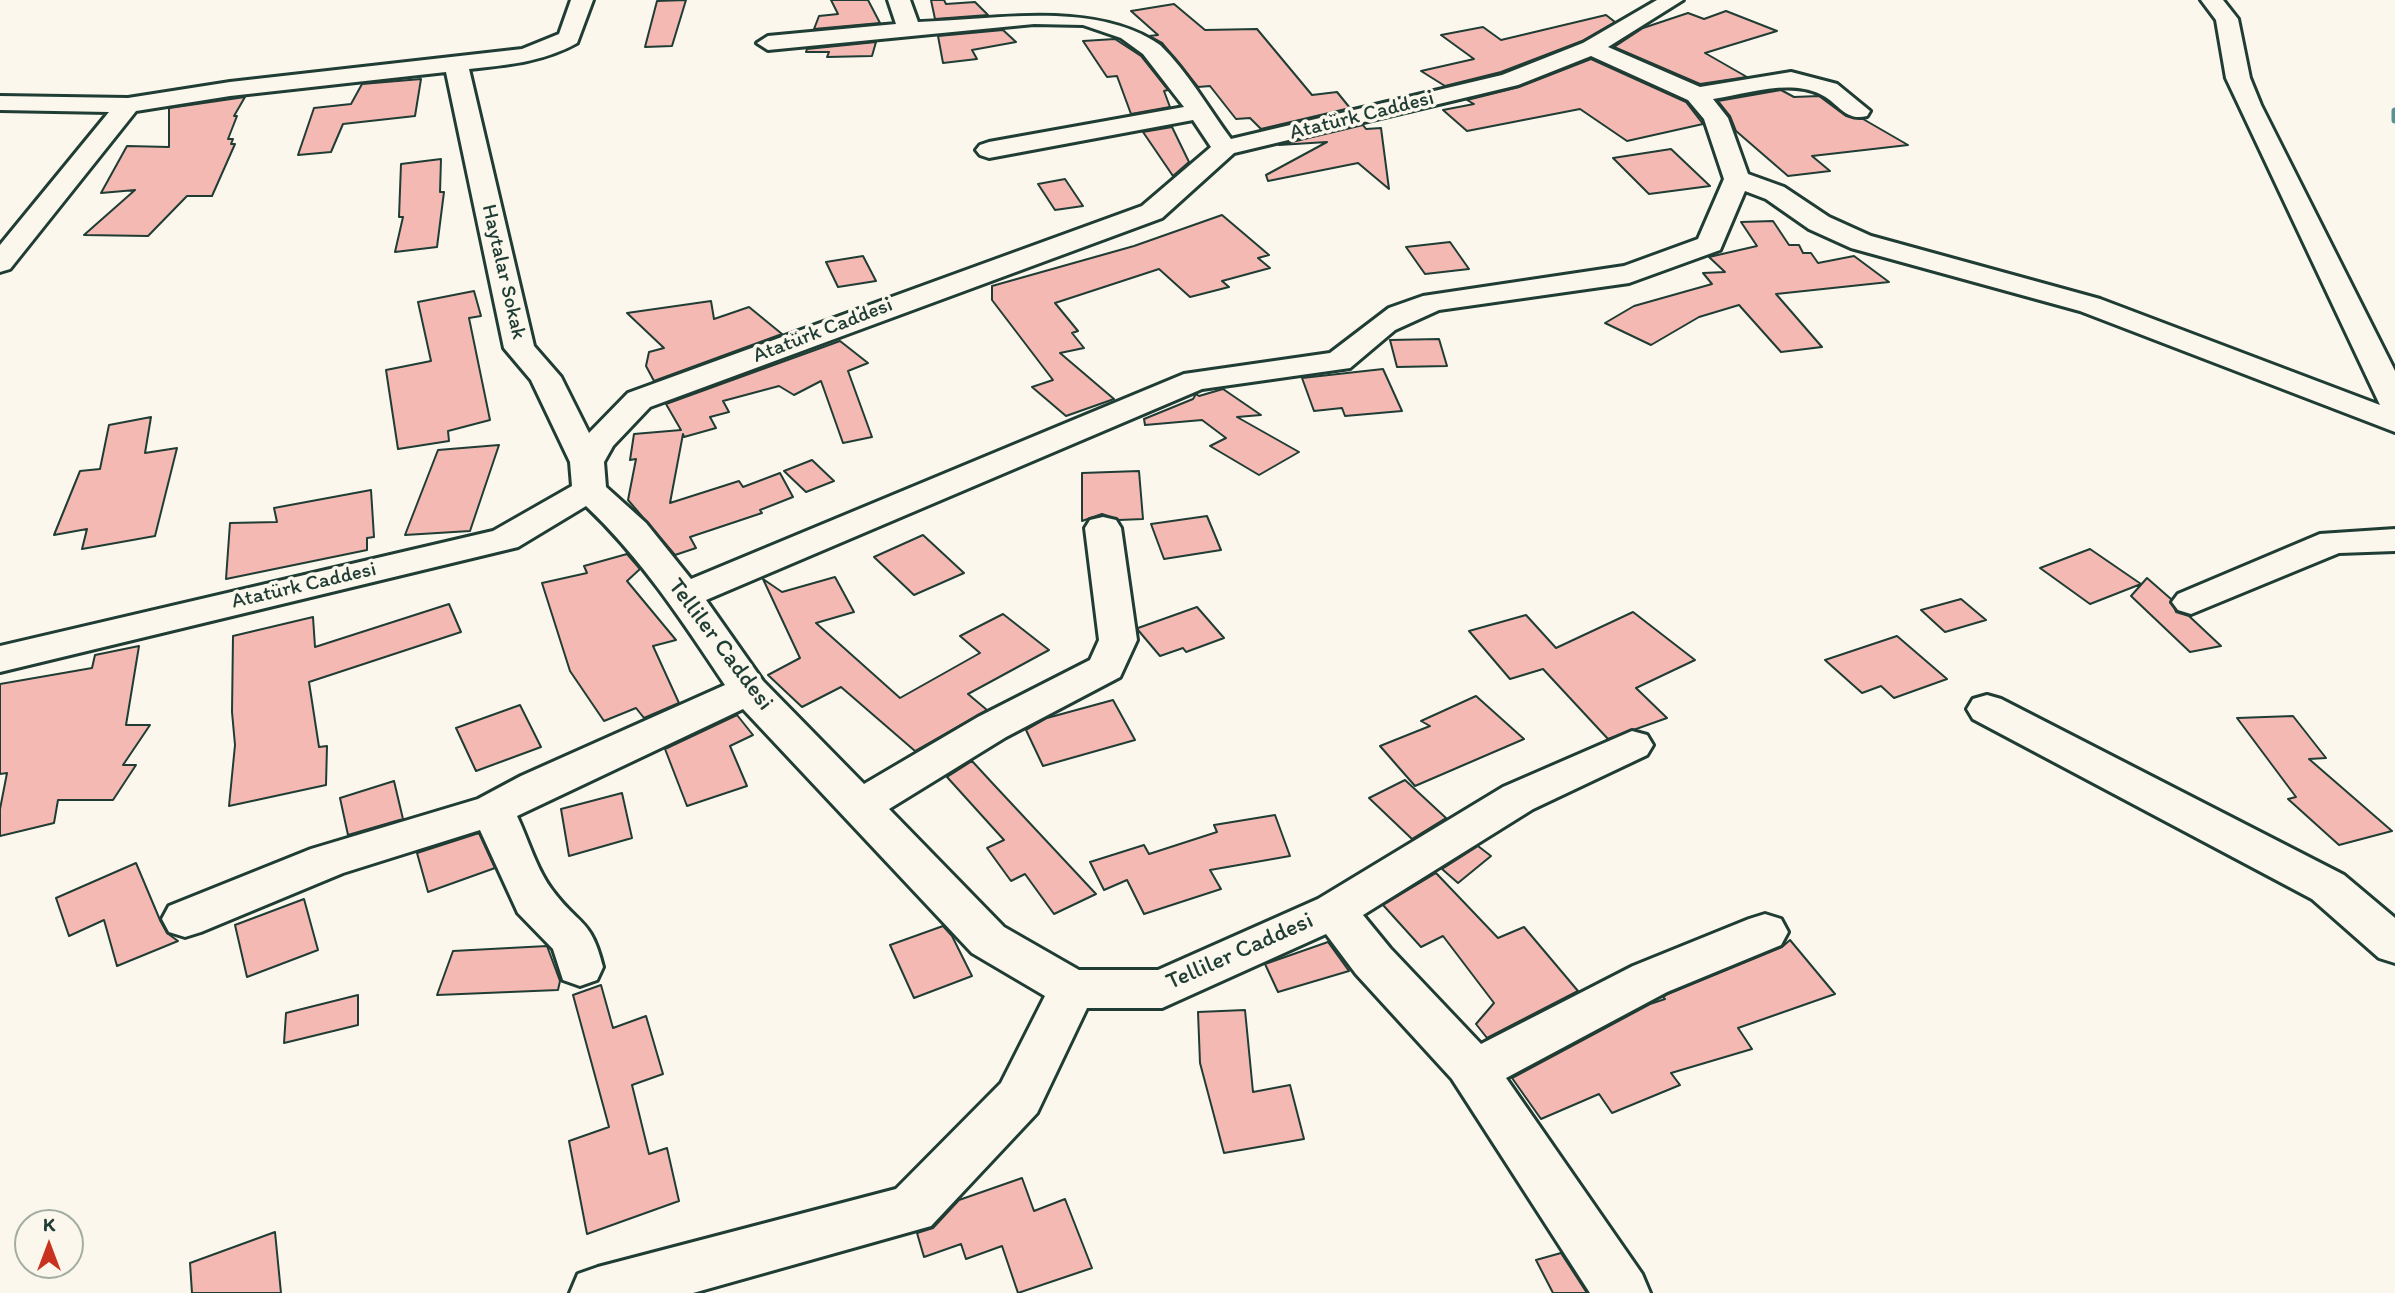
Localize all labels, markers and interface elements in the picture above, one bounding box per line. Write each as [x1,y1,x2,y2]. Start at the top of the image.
street label: Atatürk Caddesi [1287,86,1437,146]
street label: Haytalar Sokak [475,202,531,342]
street label: Atatürk Caddesi [750,293,896,369]
street label: Atatürk Caddesi [229,557,379,615]
street label: Telliler Caddesi [661,573,779,717]
street label: Telliler Caddesi [1162,907,1318,997]
north arrow [14,1209,84,1279]
text: K [43,1213,55,1236]

